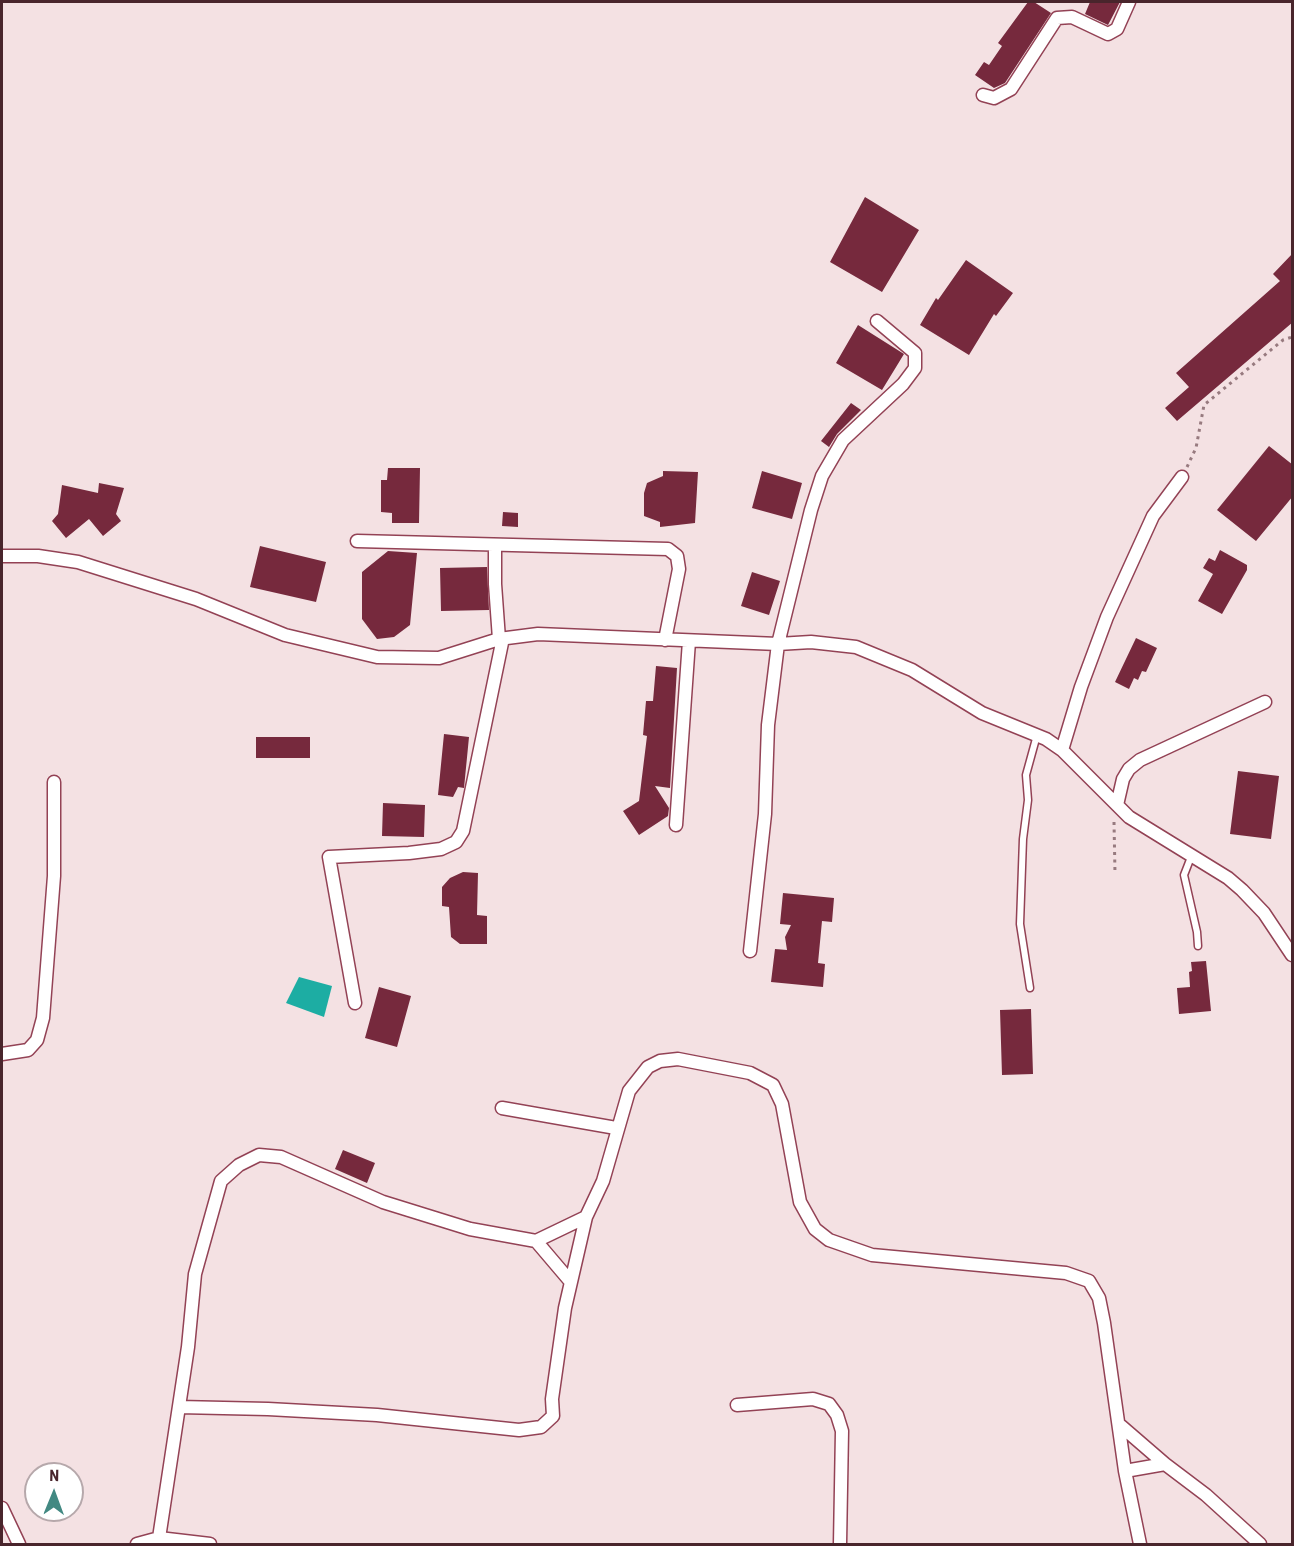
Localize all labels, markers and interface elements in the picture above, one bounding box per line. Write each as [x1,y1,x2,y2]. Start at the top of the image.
north arrow [24,1462,84,1522]
text: N [49,1466,59,1485]

